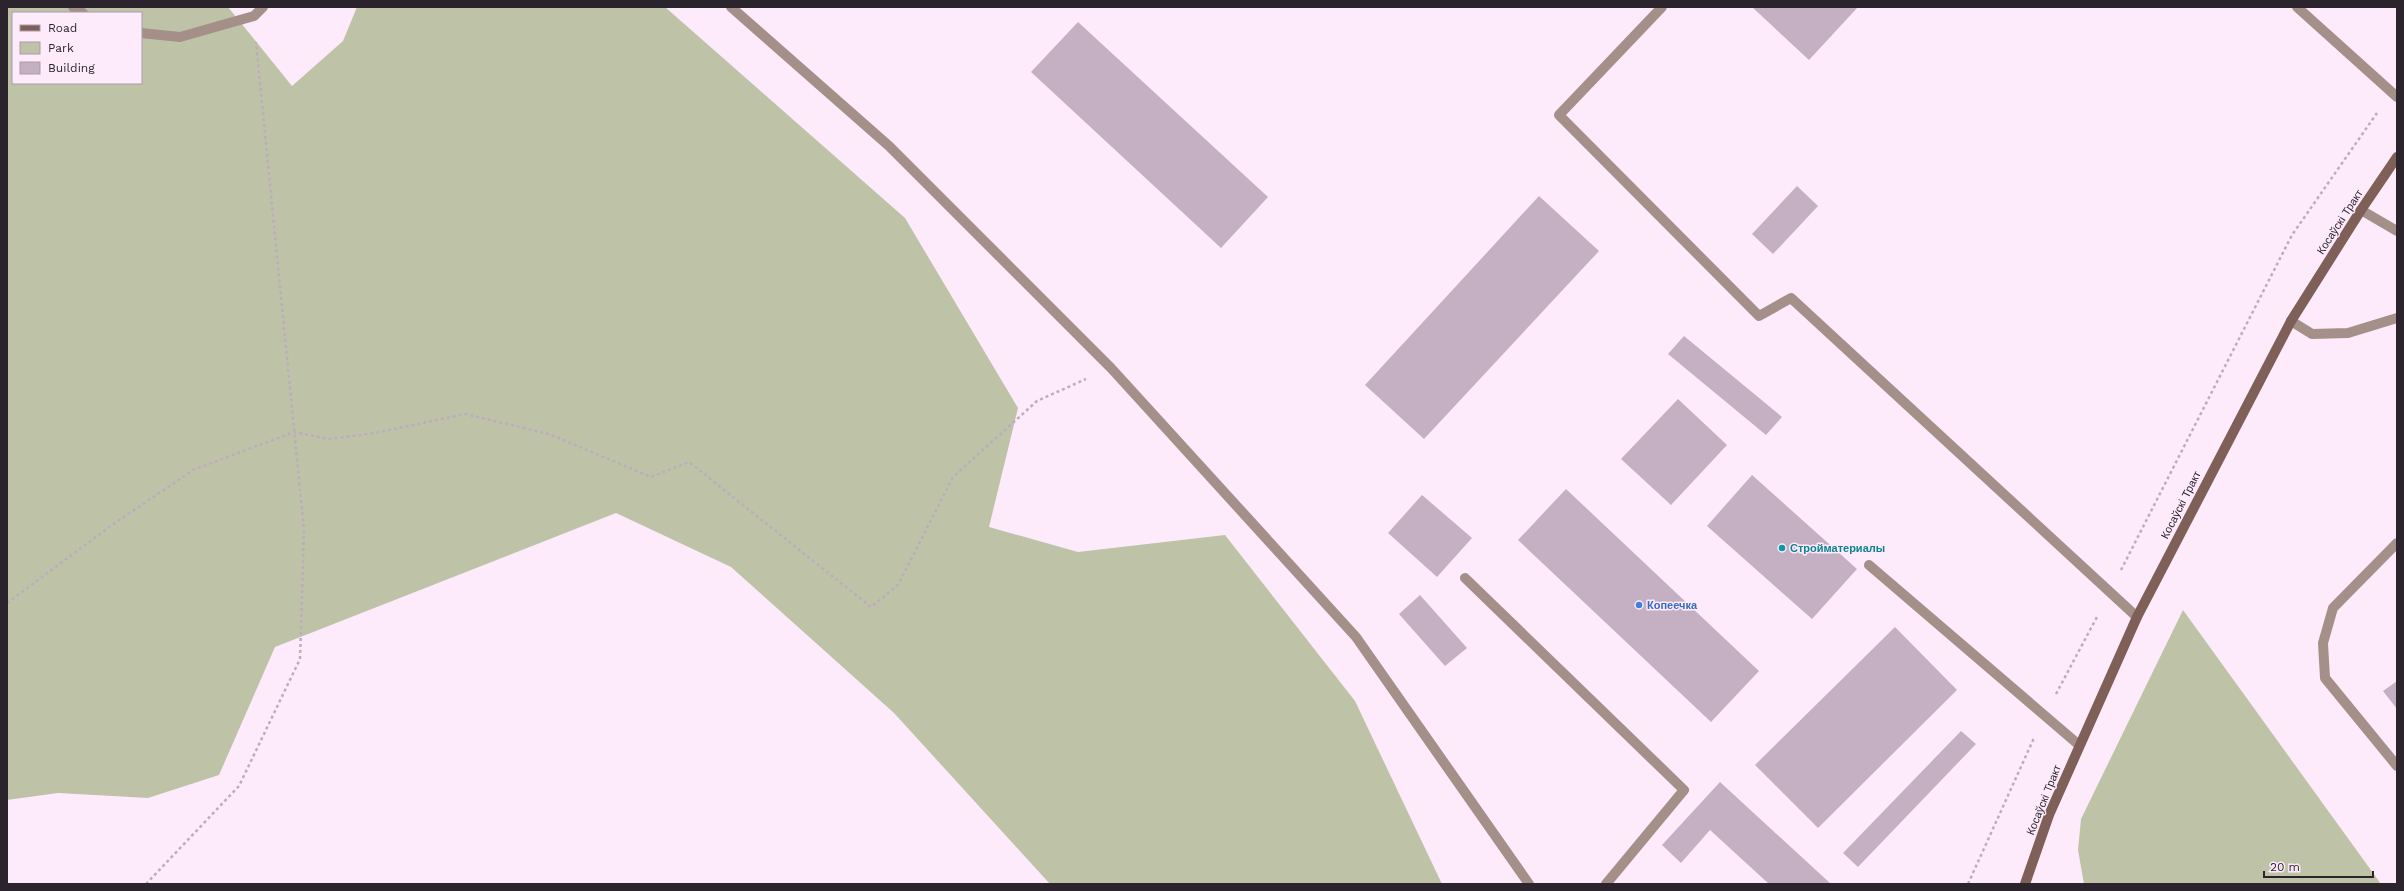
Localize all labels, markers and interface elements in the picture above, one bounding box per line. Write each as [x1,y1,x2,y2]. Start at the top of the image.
legend [12,12,142,84]
text: Road [48,21,77,35]
text: Park [48,41,74,55]
text: Building [48,61,95,75]
street label: Косаўскі Тракт [2314,187,2366,257]
street label: Косаўскі Тракт [2158,469,2204,541]
place label: Стройматериалы [1790,542,1885,555]
marker: Стройматериалы [1777,543,1787,553]
place label: Копеечка [1647,599,1698,612]
marker: Копеечка [1634,600,1644,610]
street label: Косаўскі Тракт [2024,763,2064,837]
scale bar [2264,853,2373,879]
text: 20 m [2270,860,2300,874]

